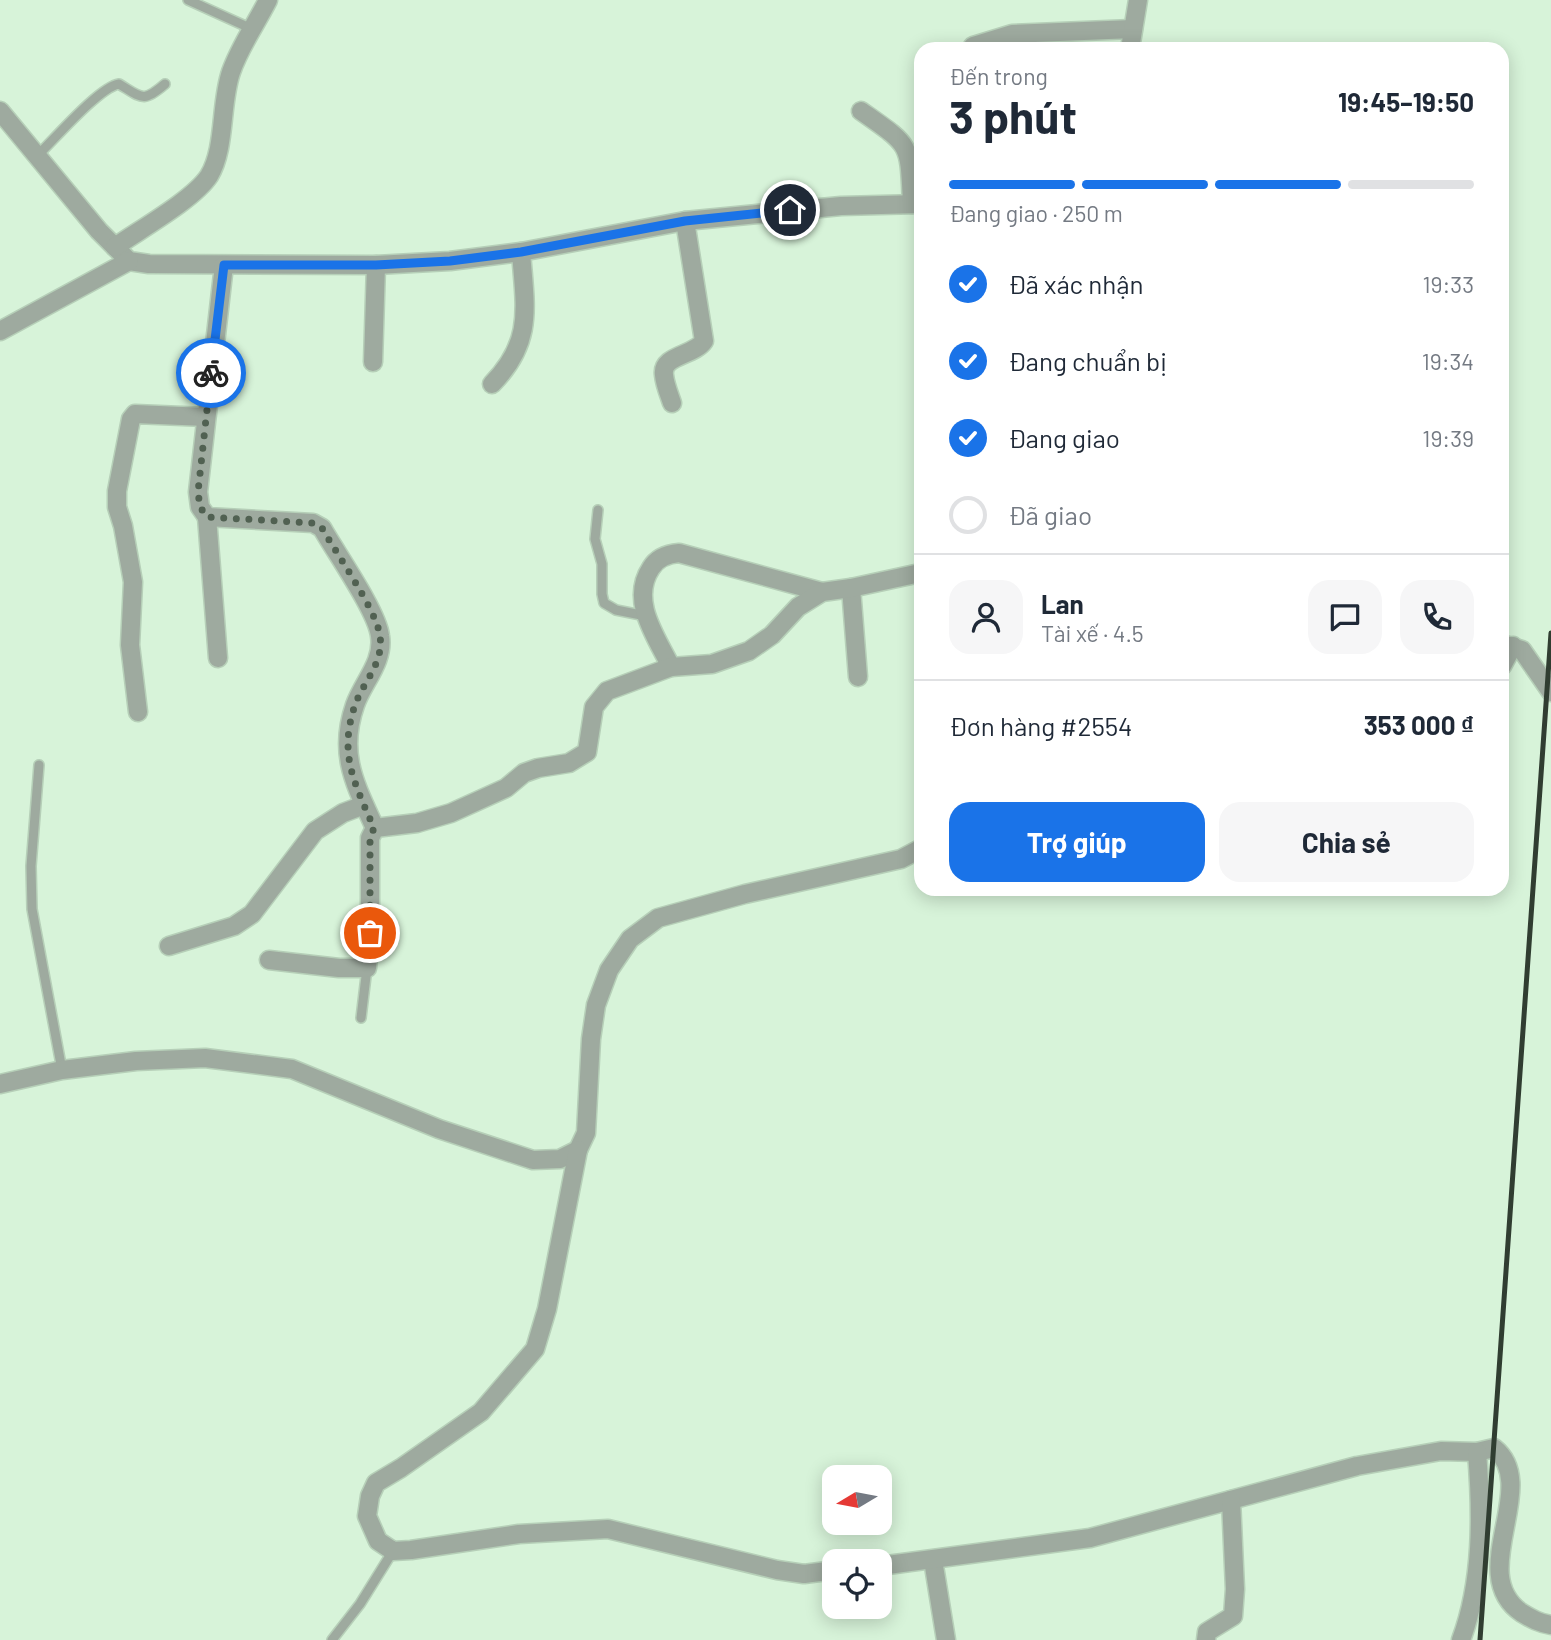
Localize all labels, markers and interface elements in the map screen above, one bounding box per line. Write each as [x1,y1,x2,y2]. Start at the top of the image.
text: Đến trong [949,62,1048,90]
text: 19:45–19:50 [1338,86,1474,117]
text: 3 phút [949,88,1077,143]
pin [760,180,820,240]
icon: home [771,191,809,229]
text: Đang giao · 250 m [949,199,1123,227]
icon: check [949,265,987,303]
text: Đã xác nhận [1008,268,1144,299]
text: 19:33 [1422,270,1474,298]
courier [176,338,246,408]
icon: check [949,342,987,380]
text: Đang chuẩn bị [1008,345,1167,376]
text: 19:34 [1422,347,1474,375]
icon: bike [192,354,230,392]
icon: check [949,419,987,457]
text: Đang giao [1008,422,1120,453]
text: 19:39 [1422,424,1474,452]
text: Đã giao [1008,499,1092,530]
button: person [949,580,1023,654]
button: chat [1308,580,1382,654]
button: phone [1400,580,1474,654]
text: Lan [1041,588,1084,619]
text: Tài xế · 4.5 [1041,619,1144,647]
text: 353 000 ₫ [1364,709,1474,740]
text: Đơn hàng #2554 [949,710,1132,741]
button: Trợ giúp [949,802,1205,882]
button: Chia sẻ [1219,802,1474,882]
pin [340,903,400,963]
icon: bag [351,914,389,952]
north arrow [822,1465,892,1535]
map controls [822,1465,892,1619]
button: locate [822,1549,892,1619]

